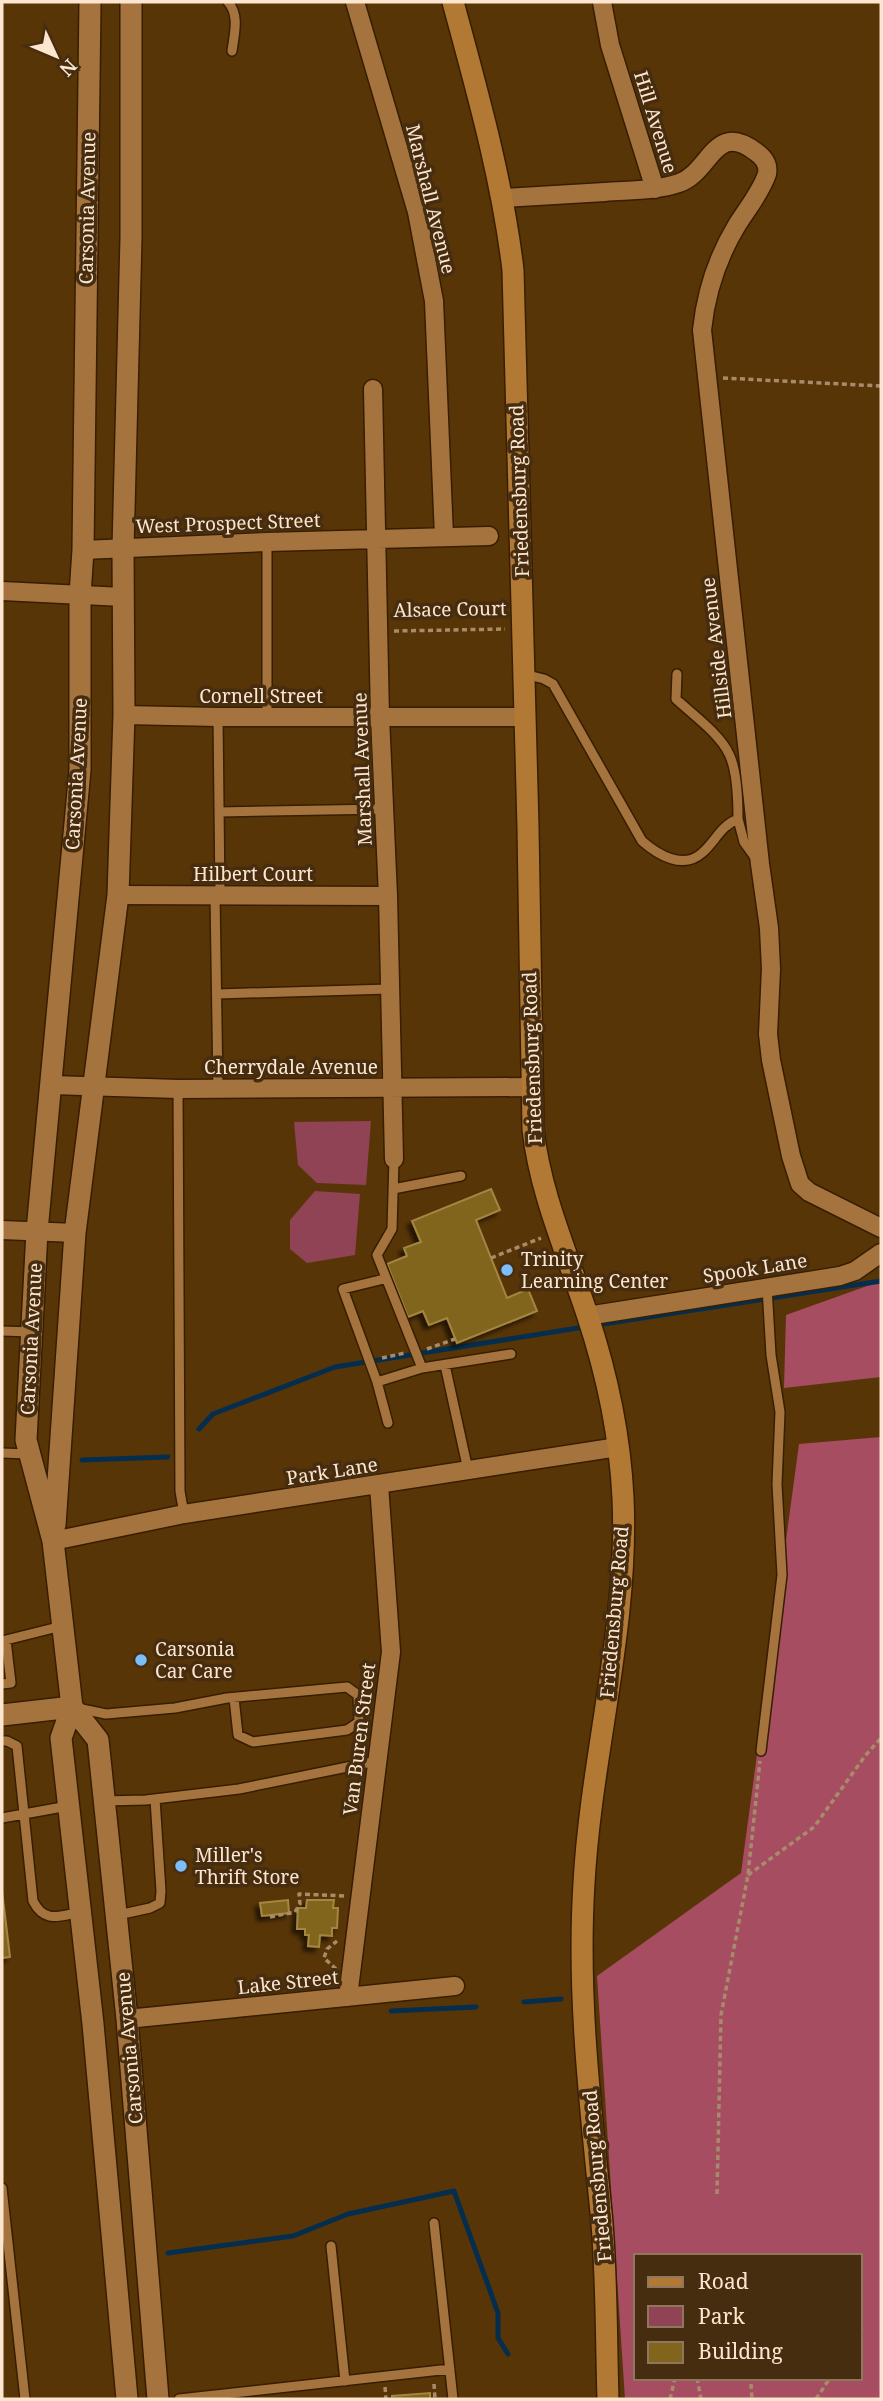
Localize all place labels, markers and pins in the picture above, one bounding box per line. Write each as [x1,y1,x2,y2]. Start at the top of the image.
place label: Trinity Learning Center [521,1246,668,1294]
marker: Trinity Learning Center [499,1262,515,1278]
place label: Carsonia Car Care [155,1636,235,1684]
marker: Carsonia Car Care [133,1652,149,1668]
place label: Miller's Thrift Store [195,1842,299,1890]
marker: Miller's Thrift Store [173,1858,189,1874]

